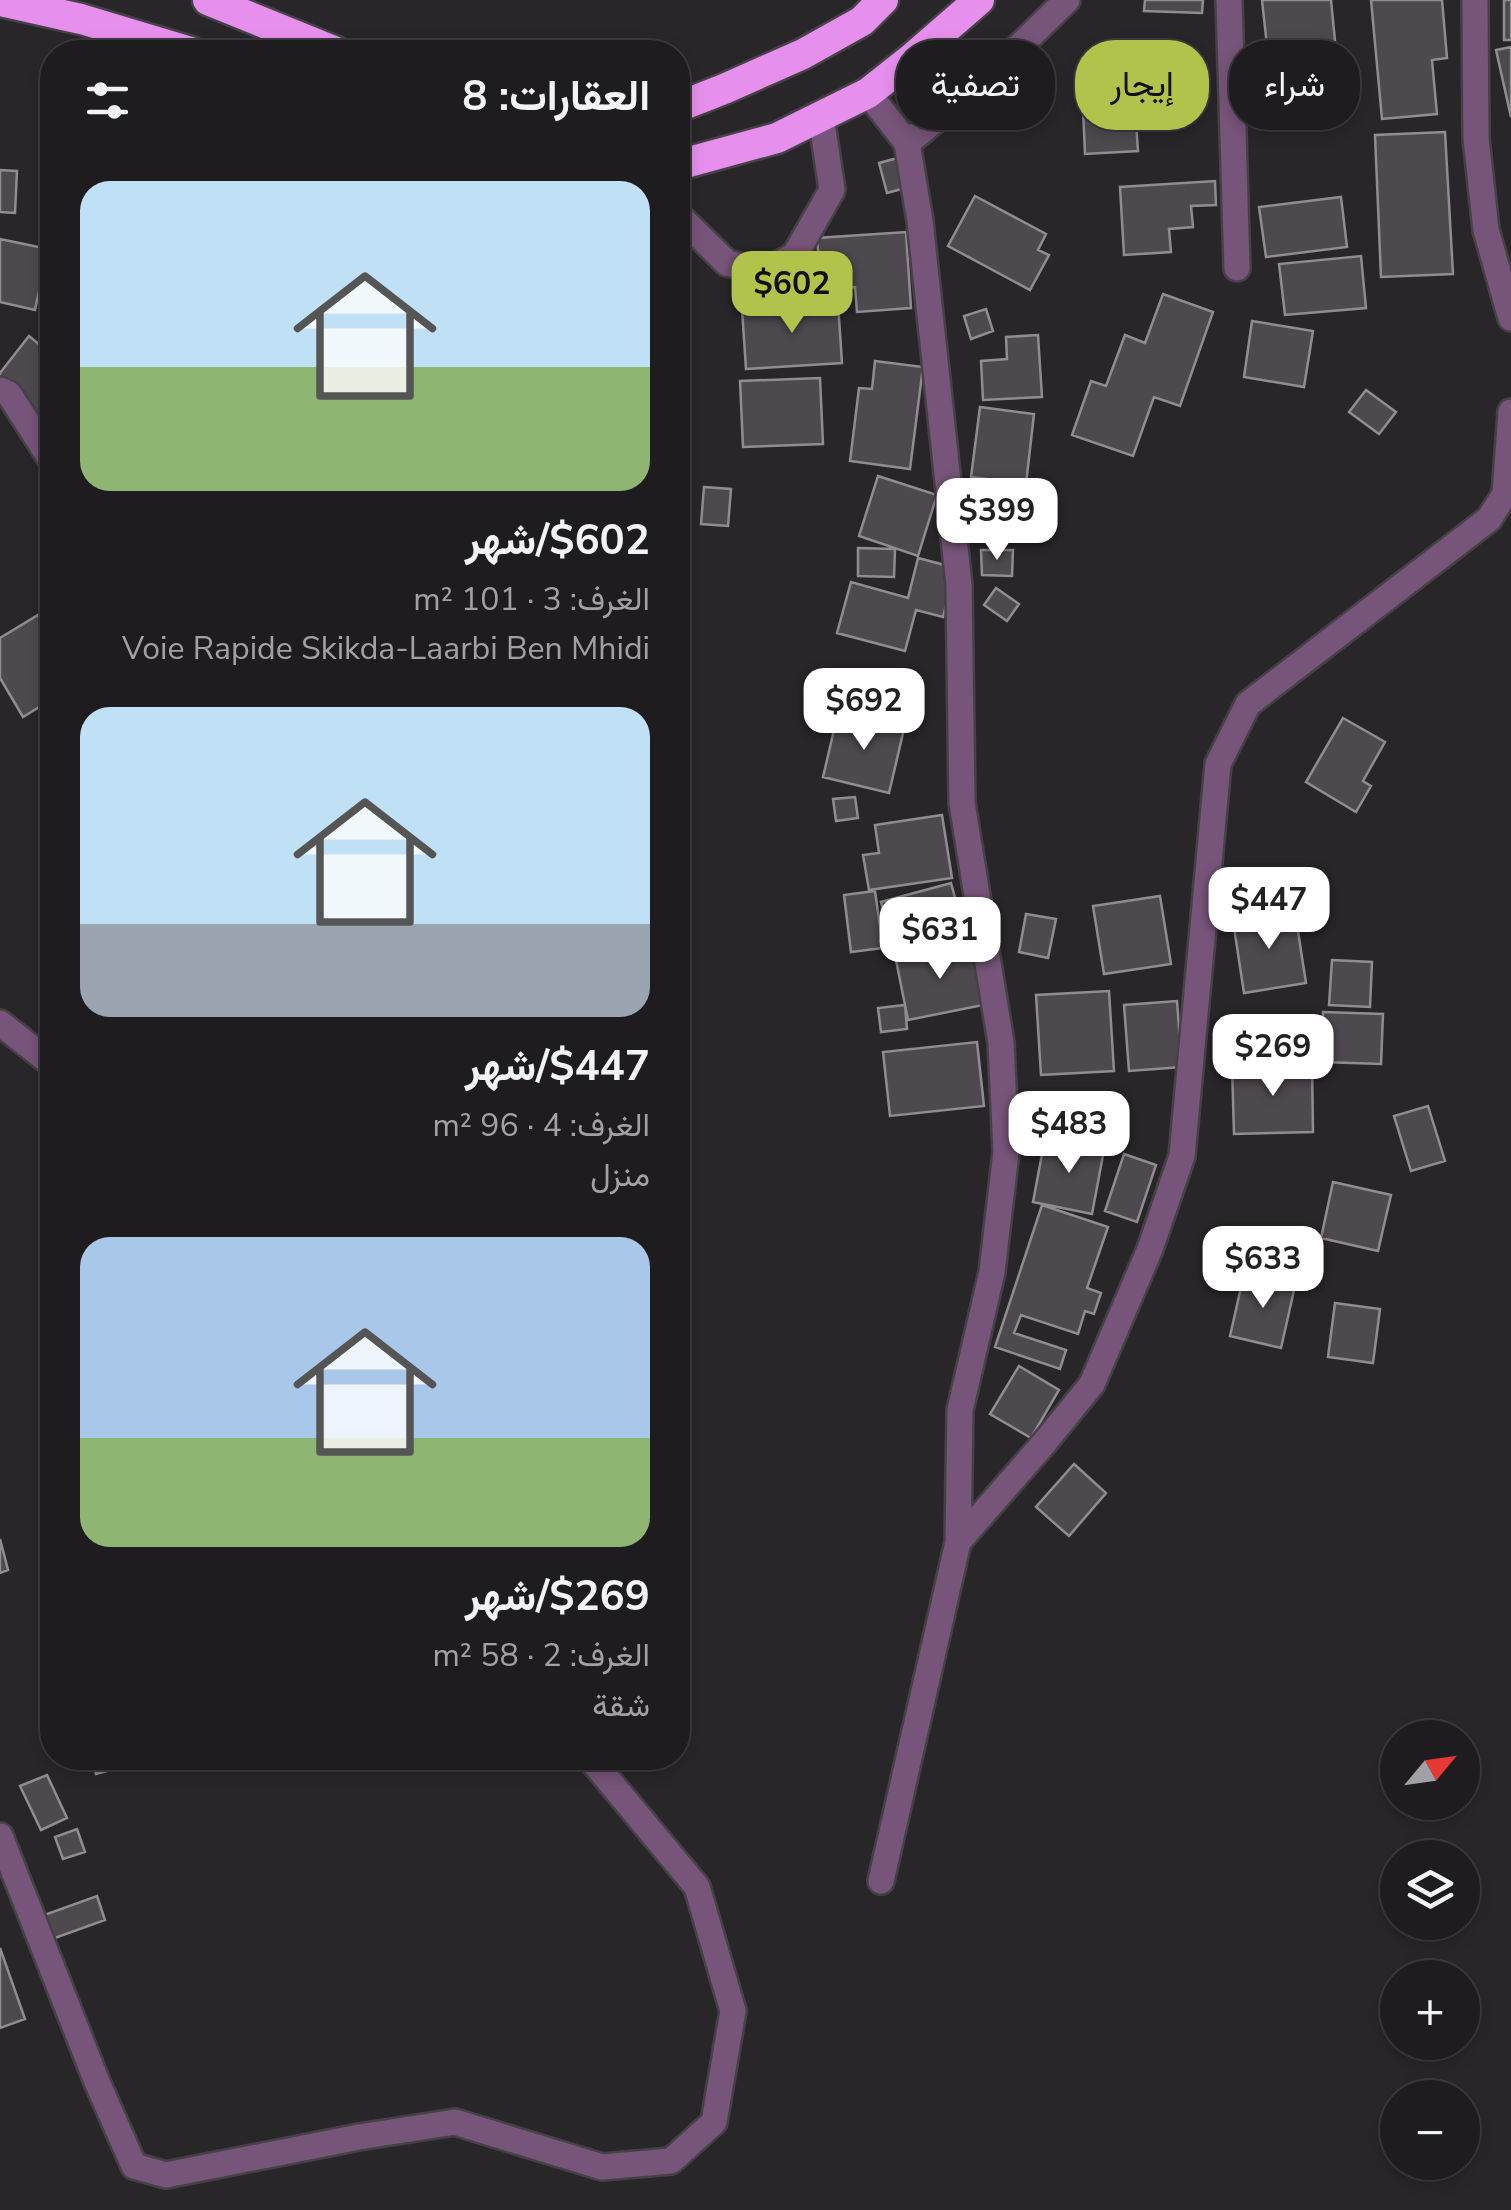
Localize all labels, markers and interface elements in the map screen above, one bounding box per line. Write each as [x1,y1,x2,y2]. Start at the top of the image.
chip: تصفية [896,40,1055,130]
chip: إيجار [1075,40,1209,130]
chip: شراء [1229,40,1360,130]
text: العقارات: 8 [462,68,650,125]
icon: filters [80,73,135,128]
icon: home [275,246,455,426]
pin: $602 [733,251,851,336]
text: $602 [754,262,830,305]
pin: $399 [938,478,1056,563]
text: $399 [959,489,1035,532]
text: $602/شهر [465,512,650,569]
text: الغرف: 3 · 101 m² [413,578,650,621]
text: Voie Rapide Skikda-Laarbi Ben Mhidi [122,627,650,670]
pin: $692 [805,668,923,753]
text: $692 [826,679,902,722]
icon: home [275,772,455,952]
pin: $447 [1210,867,1328,952]
text: $447 [1231,878,1307,921]
pin: $631 [881,897,999,982]
text: $631 [902,908,978,951]
pin: $269 [1214,1014,1332,1099]
text: $269 [1235,1025,1311,1068]
text: $447/شهر [465,1038,650,1095]
pin: $483 [1010,1091,1128,1176]
text: $483 [1031,1102,1107,1145]
text: الغرف: 4 · 96 m² [432,1104,650,1147]
text: منزل [590,1154,650,1197]
pin: $633 [1204,1226,1322,1311]
text: $633 [1225,1237,1301,1280]
icon: home [275,1302,455,1482]
text: $269/شهر [465,1568,650,1625]
text: الغرف: 2 · 58 m² [432,1634,650,1677]
text: شقة [592,1684,650,1727]
north arrow [1380,1720,1480,1820]
map controls [1380,1720,1480,2180]
button: layers [1380,1840,1480,1940]
button: + [1380,1960,1480,2060]
button: − [1380,2080,1480,2180]

